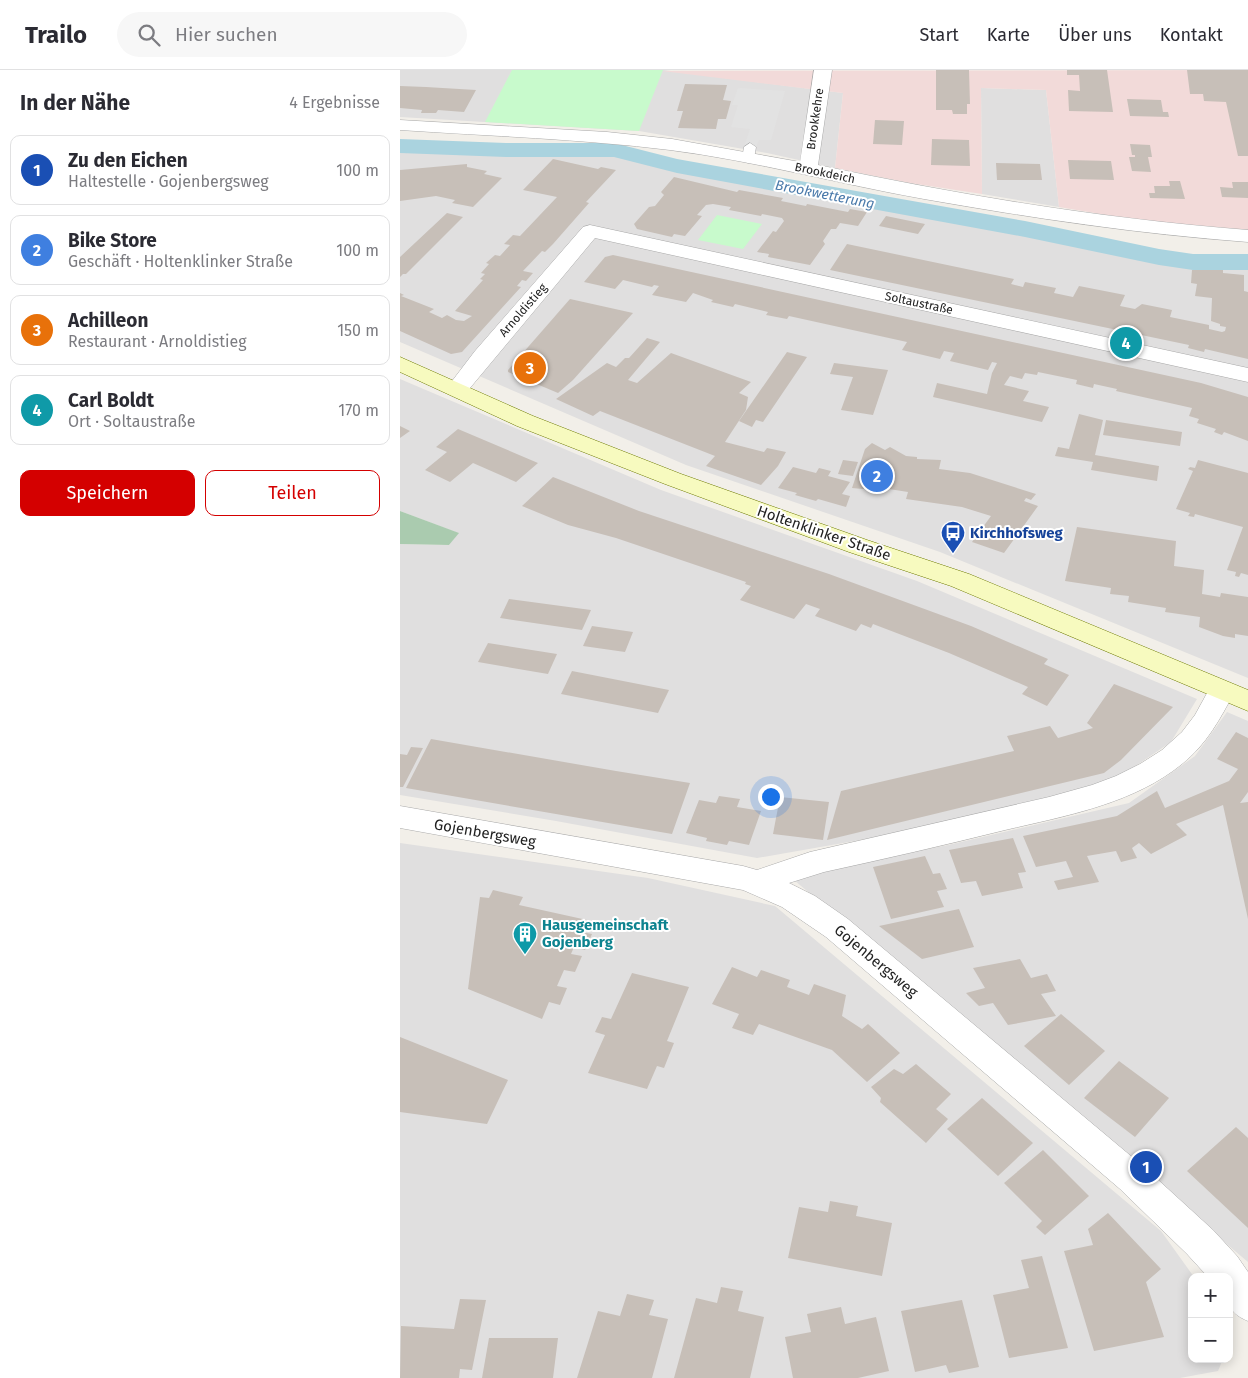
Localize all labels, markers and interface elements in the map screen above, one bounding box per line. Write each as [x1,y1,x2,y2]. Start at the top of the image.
search box [117,12,467,57]
text: Trailo [25,21,87,49]
icon: search [135,21,163,49]
text: Hier suchen [175,23,278,46]
text: Start [919,24,959,46]
text: Karte [987,24,1030,46]
text: Über uns [1058,24,1132,46]
text: Kontakt [1160,24,1223,46]
street label: Brookkehre [804,87,826,151]
text: In der Nähe [20,90,130,116]
text: 4 Ergebnisse [289,93,380,112]
text: Zu den Eichen [68,149,188,172]
street label: Brookdeich [793,160,857,186]
text: 1 [33,161,41,180]
text: 100 m [336,161,379,180]
text: Haltestelle · Gojenbergsweg [68,172,269,191]
water label: Brookwetterung [774,177,876,212]
text: Bike Store [68,229,157,252]
text: 2 [33,241,41,260]
text: 100 m [336,241,379,260]
text: Geschäft · Holtenklinker Straße [68,252,293,271]
street label: Arnoldistieg [496,280,550,339]
street label: Soltaustraße [884,289,954,317]
text: Achilleon [68,309,148,332]
text: 3 [33,321,41,340]
text: 150 m [337,321,379,340]
pin: 4 [1110,324,1142,362]
text: Restaurant · Arnoldistieg [68,332,247,351]
pin: 3 [514,349,546,387]
text: Carl Boldt [68,389,154,412]
text: 4 [32,401,42,420]
text: 170 m [338,401,379,420]
text: Ort · Soltaustraße [68,412,196,431]
pin: 2 [861,457,893,495]
button: Speichern [20,470,195,516]
button: Teilen [205,470,380,516]
street label: Holtenklinker Straße [755,502,893,564]
bus stop icon: Kirchhofsweg [940,520,966,554]
place label: Kirchhofsweg [970,524,1063,542]
your location [758,784,784,810]
street label: Gojenbergsweg [433,815,538,851]
place label: Hausgemeinschaft Gojenberg [542,916,669,951]
building icon: Hausgemeinschaft Gojenberg [512,921,538,955]
street label: Gojenbergsweg [831,921,922,1001]
pin: 1 [1130,1148,1162,1186]
map controls [1188,1273,1233,1363]
button: + [1188,1273,1233,1318]
button: − [1188,1318,1233,1363]

